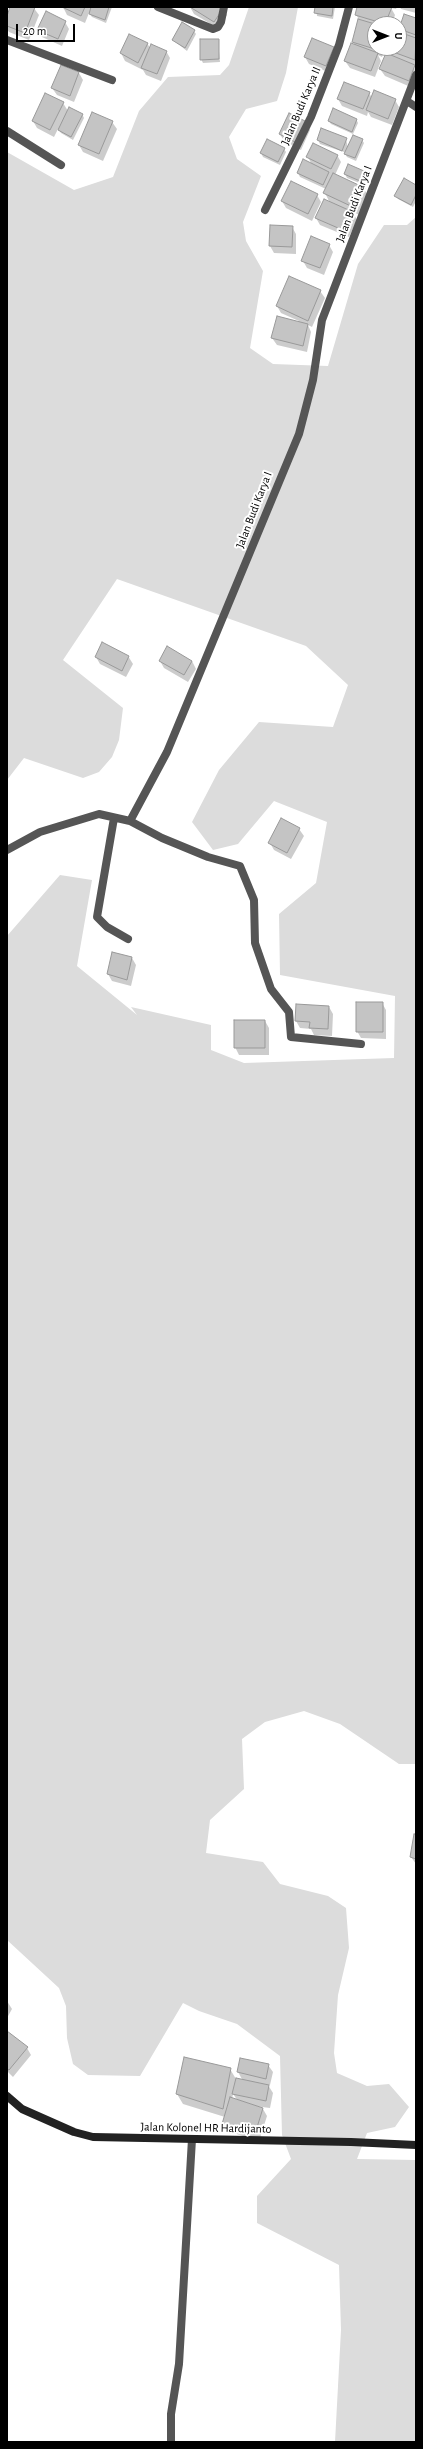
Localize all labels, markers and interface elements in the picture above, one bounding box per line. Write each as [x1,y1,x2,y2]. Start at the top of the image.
scale bar [18,16,77,42]
north arrow [367,16,407,56]
text: 20 m [23,25,46,37]
text: U [393,32,404,40]
street label: Jalan Budi Karya II [278,65,324,147]
street label: Jalan Budi Karya I [333,164,375,244]
street label: Jalan Budi Karya I [233,470,275,550]
street label: Jalan Kolonel HR Hardijanto [141,2120,271,2136]

